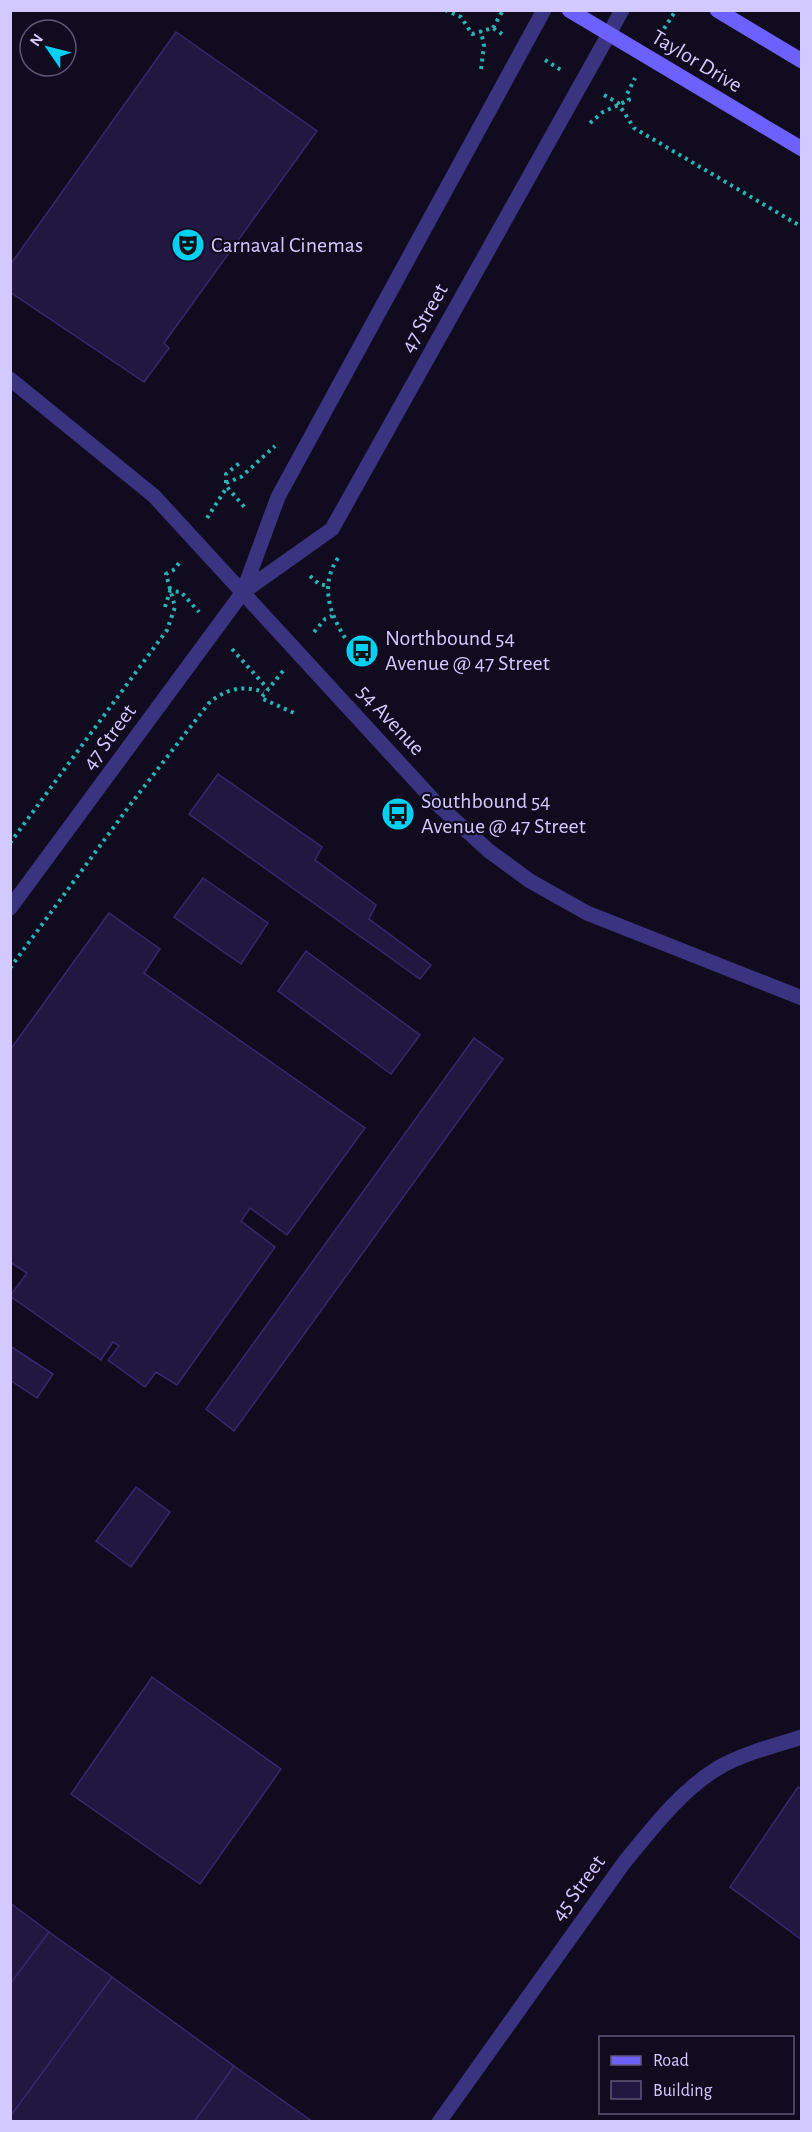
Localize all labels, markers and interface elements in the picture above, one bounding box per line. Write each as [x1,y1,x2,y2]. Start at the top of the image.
north arrow [18,18,78,78]
street label: Taylor Drive [648,26,746,96]
text: N [27,31,46,49]
theatre icon: Carnaval Cinemas [170,227,206,263]
place label: Carnaval Cinemas [211,234,363,256]
street label: 47 Street [396,280,452,356]
place label: Northbound 54 Avenue @ 47 Street [385,627,550,674]
bus stop icon: Northbound 54 Avenue @ 47 Street [344,633,380,669]
street label: 54 Avenue [353,680,429,760]
street label: 47 Street [78,700,140,774]
place label: Southbound 54 Avenue @ 47 Street [421,790,586,837]
bus stop icon: Southbound 54 Avenue @ 47 Street [380,796,416,832]
street label: 45 Street [547,1851,609,1925]
legend [599,2036,794,2114]
text: Road [653,2052,689,2070]
text: Building [653,2082,713,2100]

